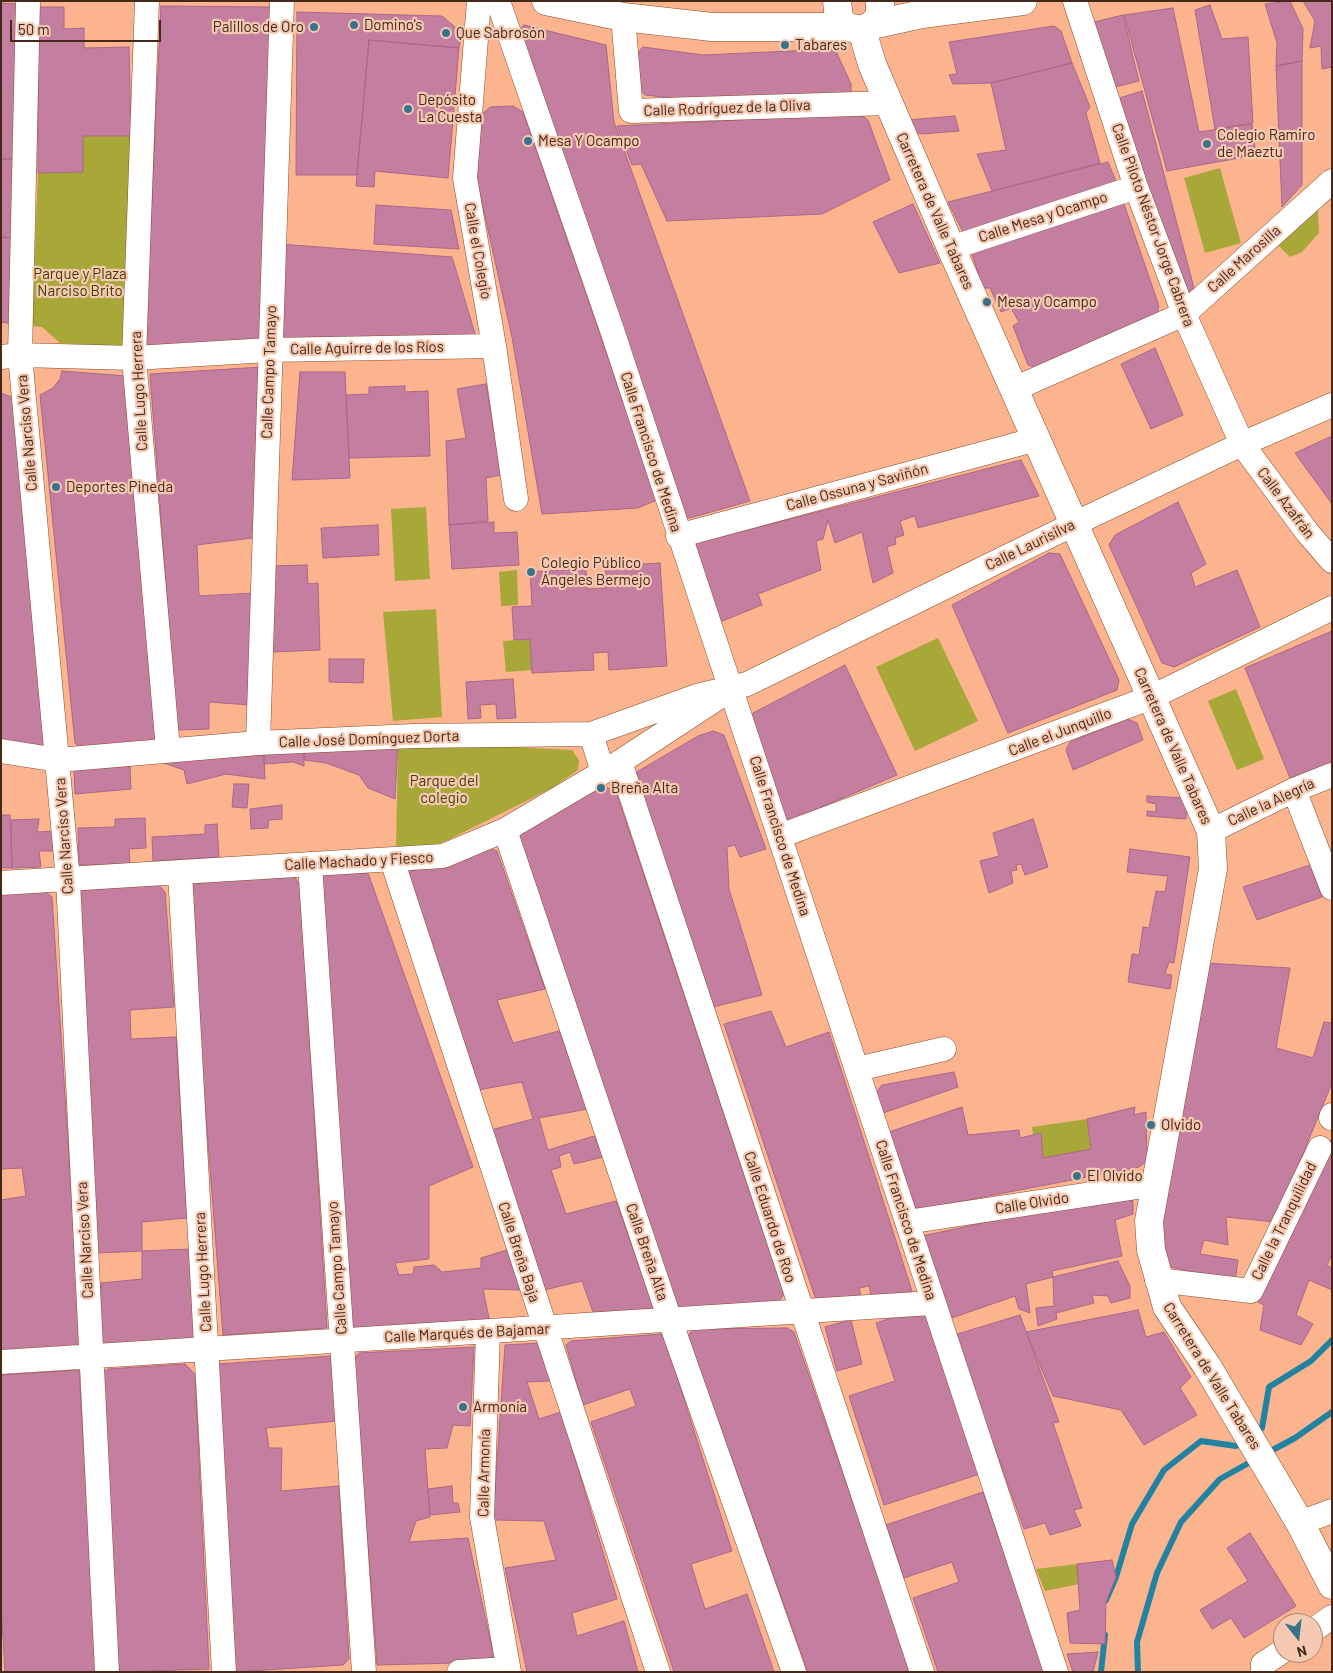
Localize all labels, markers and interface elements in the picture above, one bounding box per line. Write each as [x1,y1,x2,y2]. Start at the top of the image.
scale bar [12,10,164,42]
place label: Domino's [364,16,422,34]
place label: Palillos de Oro [213,18,304,36]
marker: Domino's [348,19,360,31]
text: 50 m [18,20,50,38]
marker: Palillos de Oro [308,21,320,33]
place label: Que Sabrosón [456,24,545,42]
marker: Que Sabrosón [440,27,452,39]
place label: Tabares [795,36,847,54]
marker: Tabares [779,39,791,51]
place label: Depósito La Cuesta [418,91,483,126]
street label: Calle Rodríguez de la Oliva [643,96,811,120]
marker: Depósito La Cuesta [402,103,414,115]
street label: Calle Piloto Néstor Jorge Cabrera [1108,121,1198,329]
place label: Colegio Ramiro de Maeztu [1217,126,1315,161]
street label: Carretera de Valle Tabares [892,130,978,292]
place label: Mesa Y Ocampo [538,132,640,150]
marker: Mesa Y Ocampo [522,135,534,147]
marker: Colegio Ramiro de Maeztu [1201,138,1213,150]
street label: Calle Mesa y Ocampo [976,188,1110,246]
street label: Calle el Colegio [461,201,495,301]
street label: Calle Marosilla [1204,221,1284,297]
park label: Parque y Plaza Narciso Brito [33,265,127,300]
place label: Mesa y Ocampo [997,293,1097,311]
marker: Mesa y Ocampo [981,296,993,308]
street label: Calle Campo Tamayo [258,305,280,439]
street label: Calle Lugo Herrera [127,331,151,451]
street label: Calle Aguirre de los Ríos [290,338,444,358]
street label: Calle Francisco de Medina [617,370,685,534]
street label: Calle Narciso Vera [13,374,41,492]
street label: Calle Ossuna y Saviñón [784,459,930,515]
street label: Calle Azafrán [1253,464,1319,542]
place label: Deportes Pineda [66,478,173,496]
marker: Deportes Pineda [50,481,62,493]
street label: Calle Laurisilva [982,516,1078,574]
place label: Colegio Público Ángeles Bermejo [541,554,651,589]
marker: Colegio Público Ángeles Bermejo [525,566,537,578]
street label: Carretera de Valle Tabares [1130,665,1216,827]
street label: Calle el Junquillo [1006,704,1114,760]
street label: Calle José Domínguez Dorta [278,727,460,751]
street label: Calle Francisco de Medina [746,754,814,918]
park label: Parque del colegio [410,772,478,807]
street label: Calle la Alegría [1225,774,1317,830]
street label: Calle Narciso Vera [51,777,77,895]
place label: Breña Alta [611,779,678,797]
marker: Breña Alta [595,782,607,794]
street label: Calle Machado y Fiesco [284,848,434,874]
place label: Olvido [1161,1116,1201,1134]
marker: Olvido [1145,1119,1157,1131]
street label: Calle Francisco de Medina [872,1138,940,1302]
street label: Calle Eduardo de Roo [740,1149,800,1285]
street label: Calle la Tranquilidad [1248,1159,1320,1283]
place label: El Olvido [1087,1167,1143,1185]
marker: El Olvido [1071,1170,1083,1182]
street label: Calle Narciso Vera [73,1181,97,1299]
street label: Calle Olvido [994,1188,1070,1218]
street label: Calle Breña Baja [494,1200,544,1304]
street label: Calle Campo Tamayo [323,1201,351,1335]
street label: Calle Breña Alta [622,1201,672,1303]
street label: Calle Lugo Herrera [191,1212,215,1332]
street label: Carretera de Valle Tabares [1159,1299,1265,1453]
street label: Calle Marqués de Bajamar [384,1320,550,1346]
place label: Armonía [473,1398,527,1416]
marker: Armonía [457,1401,469,1413]
street label: Calle Armonía [474,1429,494,1517]
north arrow [1273,1613,1323,1663]
text: N [1295,1642,1309,1661]

